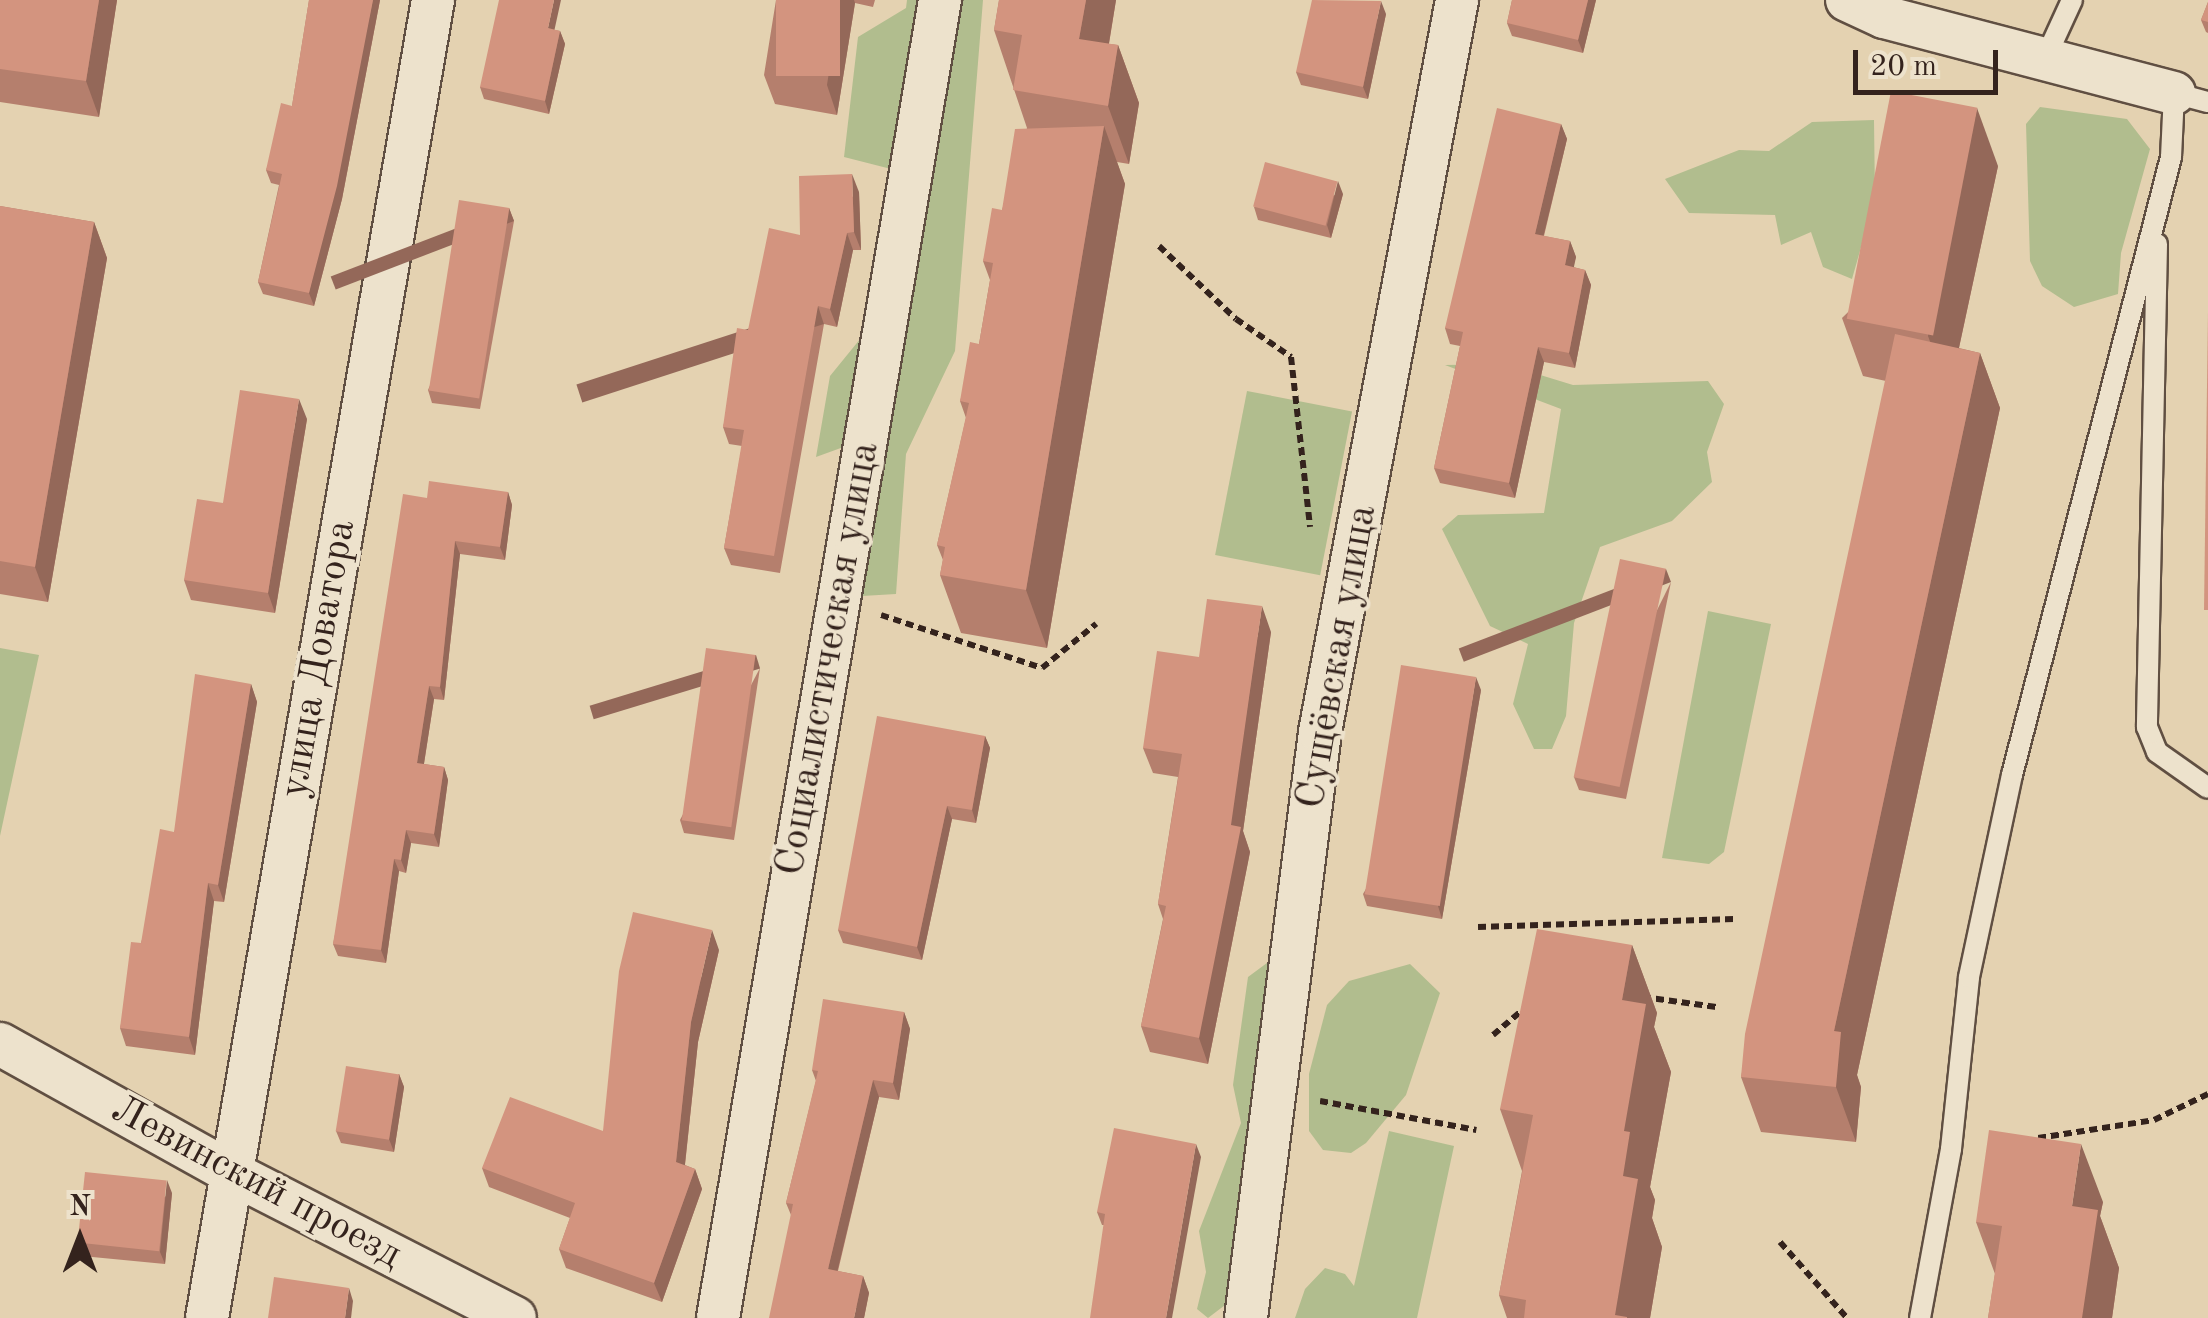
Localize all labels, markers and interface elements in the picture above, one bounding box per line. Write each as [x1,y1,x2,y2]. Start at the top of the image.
scale bar [1858,30,2003,92]
text: 20 m [1870,52,1937,82]
street label: Социалистическая улица [767,438,891,880]
street label: Сущёвская улица [1288,501,1388,813]
street label: улица Доватора [271,516,367,802]
street label: Левинский проезд [103,1086,409,1280]
north arrow [30,1188,130,1288]
text: N [69,1194,91,1222]

